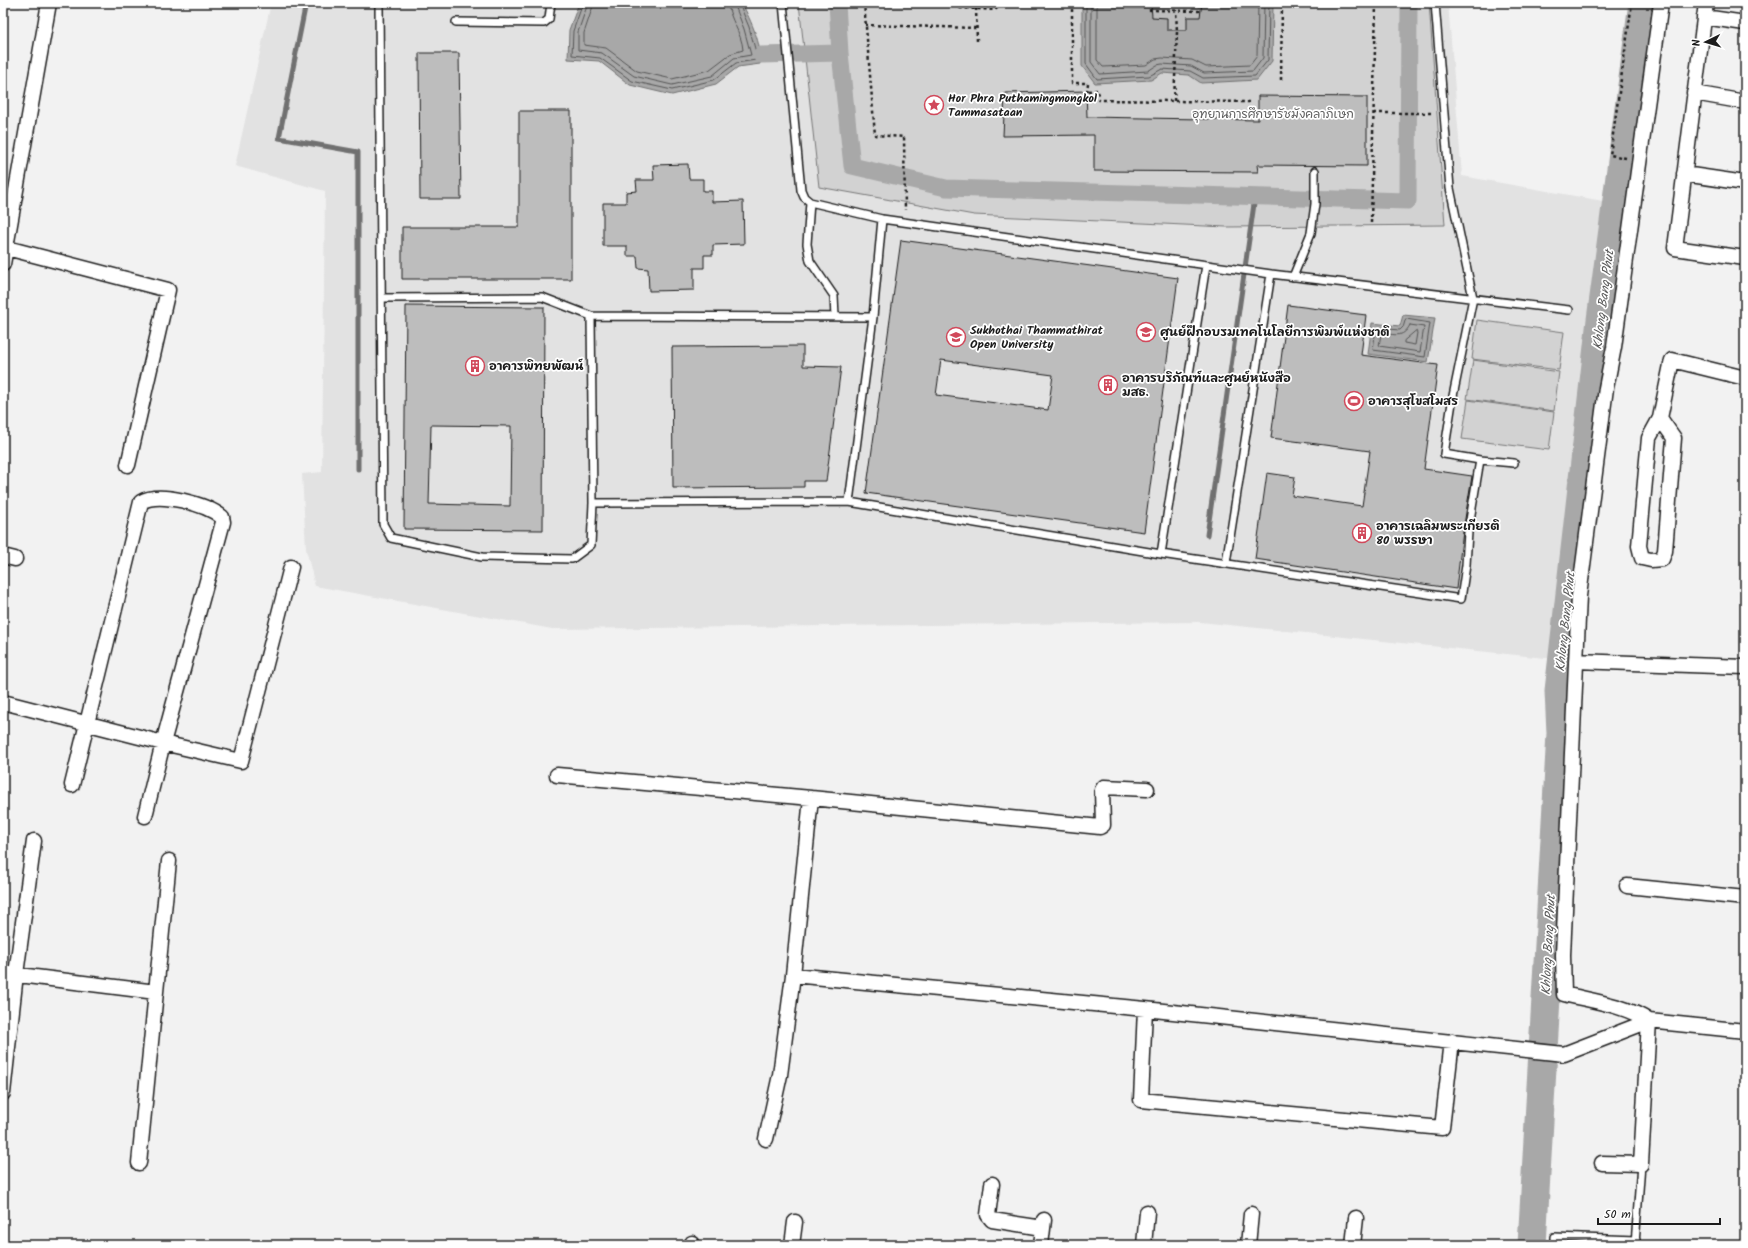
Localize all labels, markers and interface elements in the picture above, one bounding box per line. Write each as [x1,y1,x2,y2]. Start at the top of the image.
north arrow [1686,22,1726,62]
text: N [1688,38,1706,47]
place label: Hor Phra Puthamingmongkol Tammasataan [948,89,1098,122]
place icon: Hor Phra Puthamingmongkol Tammasataan [923,94,945,116]
park label: อุทยานการศึกษารัชมังคลาภิเษก [1192,105,1354,124]
water label: Khlong Bang Phut [1587,247,1621,351]
place label: Sukhothai Thammathirat Open University [970,321,1104,354]
school or university icon: ศูนย์ฝึกอบรมเทคโนโลยีการพิมพ์แห่งชาติ [1135,321,1157,343]
place label: ศูนย์ฝึกอบรมเทคโนโลยีการพิมพ์แห่งชาติ [1160,323,1390,342]
school or university icon: Sukhothai Thammathirat Open University [945,326,967,348]
building icon: อาคารพิทยพัฒน์ [464,355,486,377]
place label: อาคารพิทยพัฒน์ [489,357,584,376]
place label: อาคารบริภัณฑ์และศูนย์หนังสือ มสธ. [1122,369,1291,402]
building icon: อาคารบริภัณฑ์และศูนย์หนังสือ มสธ. [1097,374,1119,396]
sports icon: อาคารสุโขสโมสร [1343,390,1365,412]
place label: อาคารสุโขสโมสร [1368,392,1458,411]
place label: อาคารเฉลิมพระเกียรติ 80 พรรษา [1376,517,1500,550]
building icon: อาคารเฉลิมพระเกียรติ 80 พรรษา [1351,522,1373,544]
water label: Khlong Bang Phut [1550,569,1582,673]
water label: Khlong Bang Phut [1536,893,1562,996]
scale bar [1598,1200,1720,1226]
text: 50 m [1604,1205,1631,1224]

